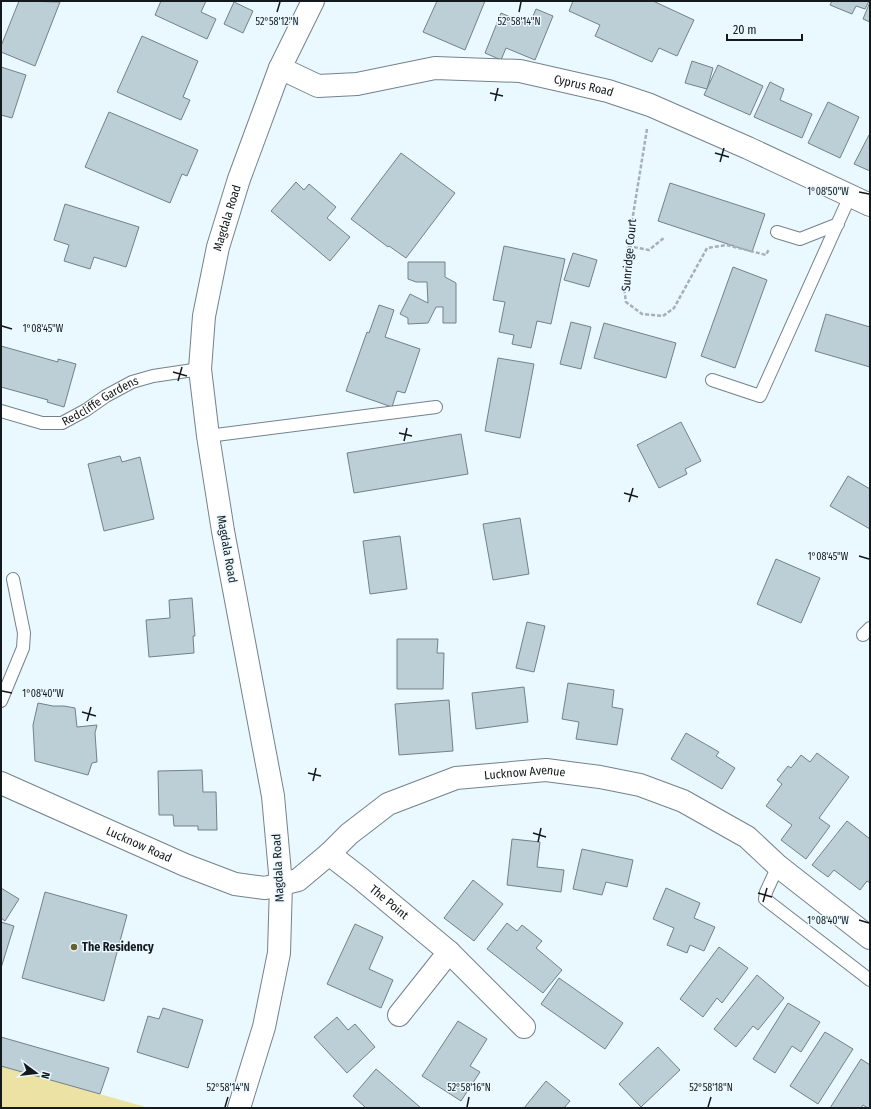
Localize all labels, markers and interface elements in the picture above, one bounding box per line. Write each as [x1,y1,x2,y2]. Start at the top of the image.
text: 52°58'12"N [255,16,299,28]
text: 52°58'14"N [497,16,541,28]
scale bar [727,16,802,42]
text: 20 m [733,23,757,37]
street label: Cyprus Road [552,72,615,99]
street label: Magdala Road [210,183,244,253]
text: 1°08'50"W [807,186,849,198]
street label: Sunridge Court [619,218,639,292]
text: 1°08'45"W [23,323,64,335]
street label: Redcliffe Gardens [60,374,140,429]
street label: Magdala Road [214,514,240,584]
text: 1°08'45"W [808,551,849,563]
text: 1°08'40"W [22,688,64,700]
street label: Lucknow Avenue [484,763,566,782]
street label: Lucknow Road [104,824,174,865]
street label: Magdala Road [269,833,287,903]
street label: The Point [367,882,411,922]
text: 1°08'40"W [807,915,849,927]
place label: The Residency [82,940,154,954]
marker: The Residency [69,942,79,952]
north arrow [16,1053,56,1093]
text: N [38,1071,52,1080]
text: 52°58'14"N [206,1082,250,1094]
text: 52°58'16"N [447,1082,491,1094]
text: 52°58'18"N [689,1082,733,1094]

